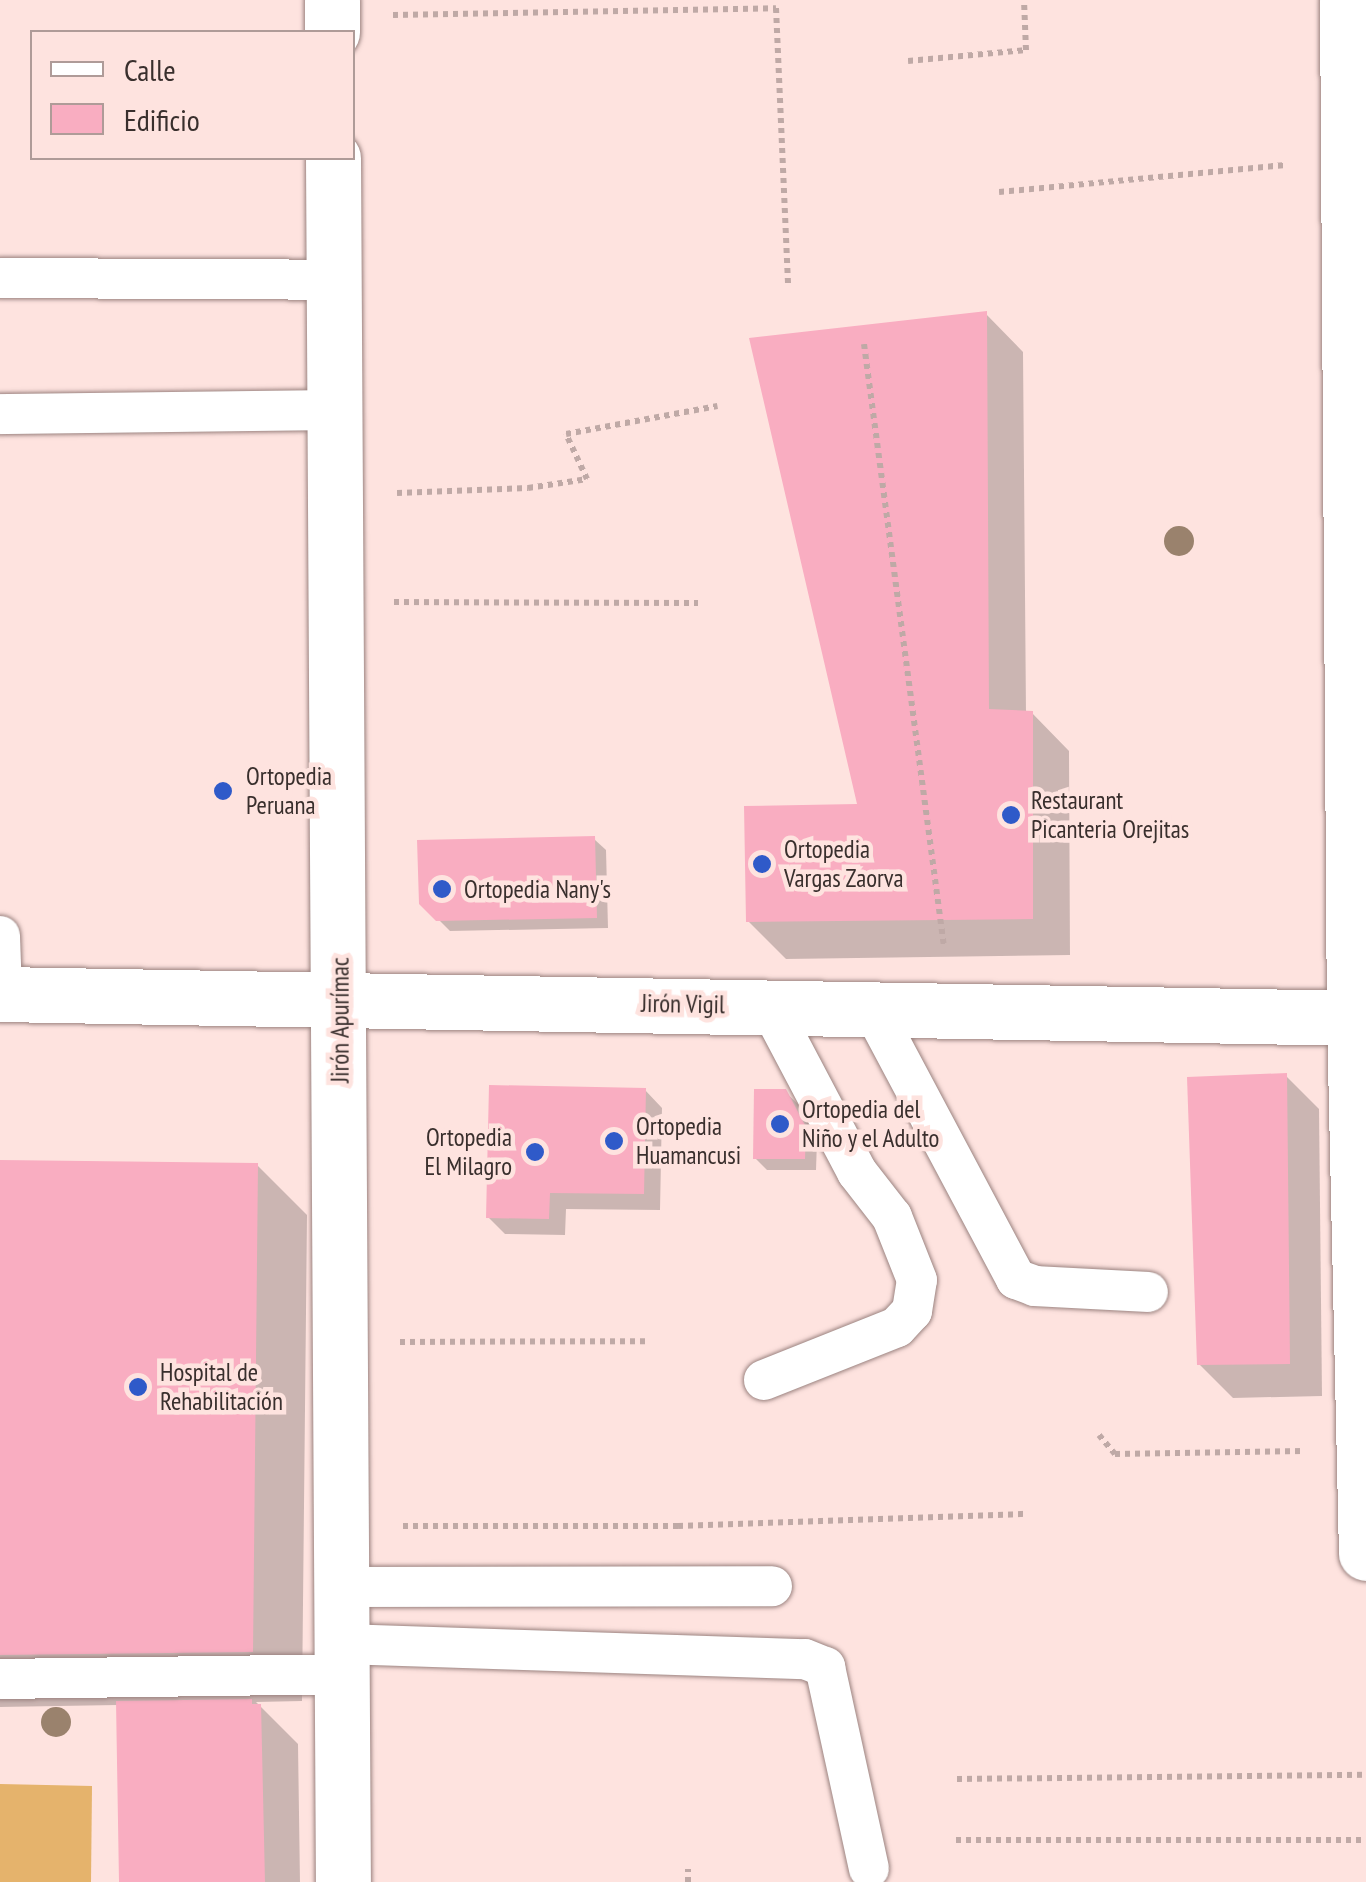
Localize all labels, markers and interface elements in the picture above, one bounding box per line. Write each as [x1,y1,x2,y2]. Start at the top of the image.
legend [30,30,355,160]
text: Calle [124,50,176,89]
text: Edificio [124,100,200,139]
place label: Ortopedia Peruana [246,762,332,821]
marker: Ortopedia Peruana [210,778,236,804]
place label: Restaurant Picanteria Orejitas [1031,786,1189,845]
marker: Restaurant Picanteria Orejitas [1000,804,1022,826]
place label: Ortopedia Vargas Zaorva [784,835,904,894]
marker: Ortopedia Vargas Zaorva [749,851,775,877]
place label: Ortopedia Nany's [464,874,611,904]
marker: Ortopedia Nany's [429,876,455,902]
street label: Jirón Apurímac [325,957,355,1083]
street label: Jirón Vigil [641,988,725,1020]
place label: Ortopedia del Niño y el Adulto [802,1095,941,1154]
marker: Ortopedia del Niño y el Adulto [767,1111,793,1137]
place label: Ortopedia Huamancusi [636,1112,741,1171]
place label: Ortopedia El Milagro [425,1123,512,1182]
marker: Ortopedia Huamancusi [601,1128,627,1154]
marker: Ortopedia El Milagro [522,1139,548,1165]
place label: Hospital de Rehabilitación [160,1358,283,1417]
marker: Hospital de Rehabilitación [125,1374,151,1400]

